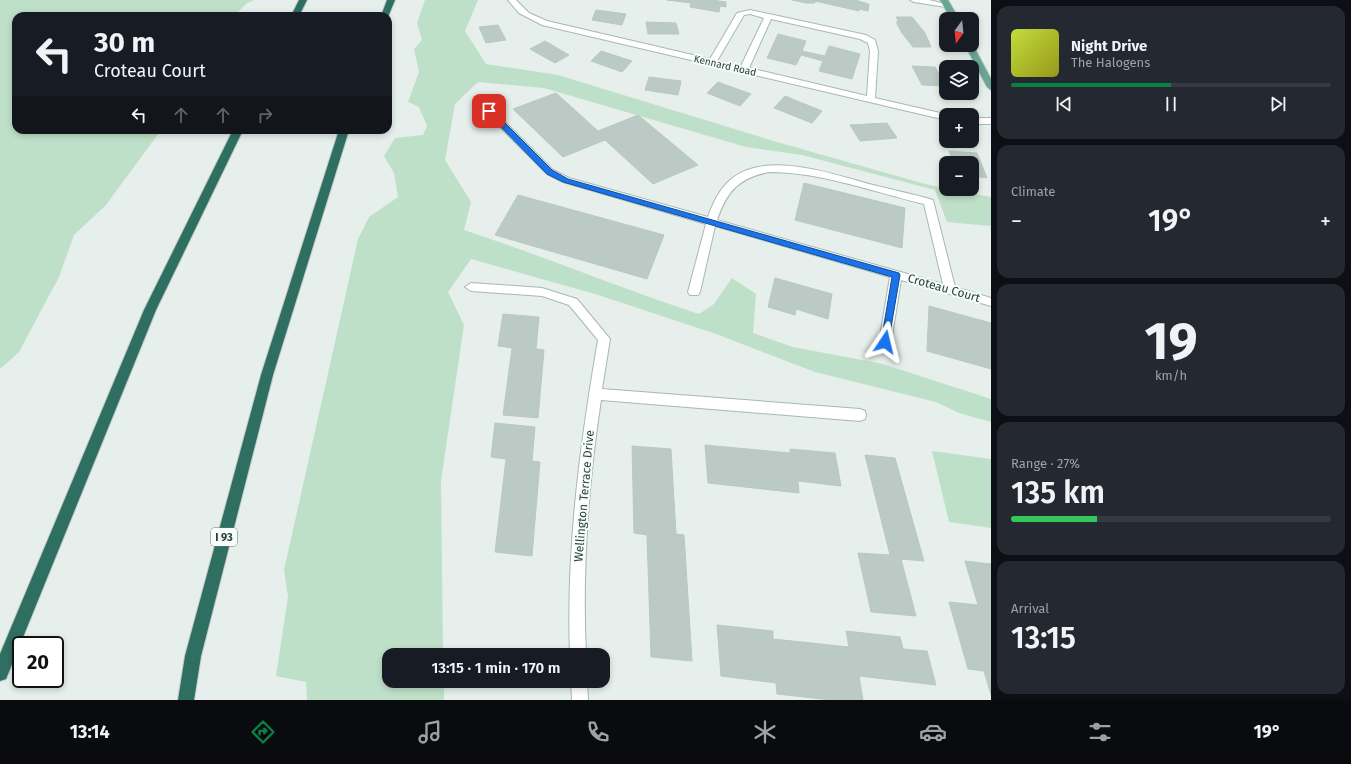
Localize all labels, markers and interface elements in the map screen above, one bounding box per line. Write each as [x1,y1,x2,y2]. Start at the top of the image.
north arrow [939,12,979,52]
map controls [939,12,979,196]
text: 30 m [94,26,155,59]
icon: left [28,28,80,80]
text: Night Drive [1071,37,1147,55]
street label: Kennard Road [693,53,757,79]
text: The Halogens [1071,55,1150,70]
text: Croteau Court [94,60,206,82]
button: layers [939,60,979,100]
icon: previous [1053,93,1075,115]
icon: pause [1160,93,1182,115]
icon: next [1267,93,1289,115]
pin [472,94,506,128]
icon: arrive [478,100,500,122]
icon: left [128,104,150,126]
icon: ahead [170,104,192,126]
icon: ahead [212,104,234,126]
icon: right [254,104,276,126]
button: + [939,108,979,148]
button: − [939,156,979,196]
text: Climate [1011,184,1055,199]
text: 19° [1148,203,1194,239]
text: − [1011,208,1022,235]
text: + [1320,208,1331,235]
street label: Croteau Court [906,271,982,305]
text: 19 [1144,310,1198,373]
position arrow [864,321,906,363]
text: km/h [1155,368,1187,383]
street label: Wellington Terrace Drive [571,430,597,562]
text: Range · 27% [1011,456,1080,471]
text: 135 km [1011,475,1105,511]
road number: I 93 [211,528,237,546]
text: Arrival [1011,601,1049,616]
text: 13:15 [1011,620,1076,656]
speed limit sign: 20 [12,636,64,688]
text: 13:15 · 1 min · 170 m [431,659,561,677]
icon: directions [249,718,277,746]
icon: music [416,718,444,746]
icon: phone [584,718,612,746]
icon: climate [751,718,779,746]
icon: car [919,718,947,746]
icon: filters [1086,718,1114,746]
text: 13:14 [70,721,110,743]
text: 19° [1253,721,1281,743]

